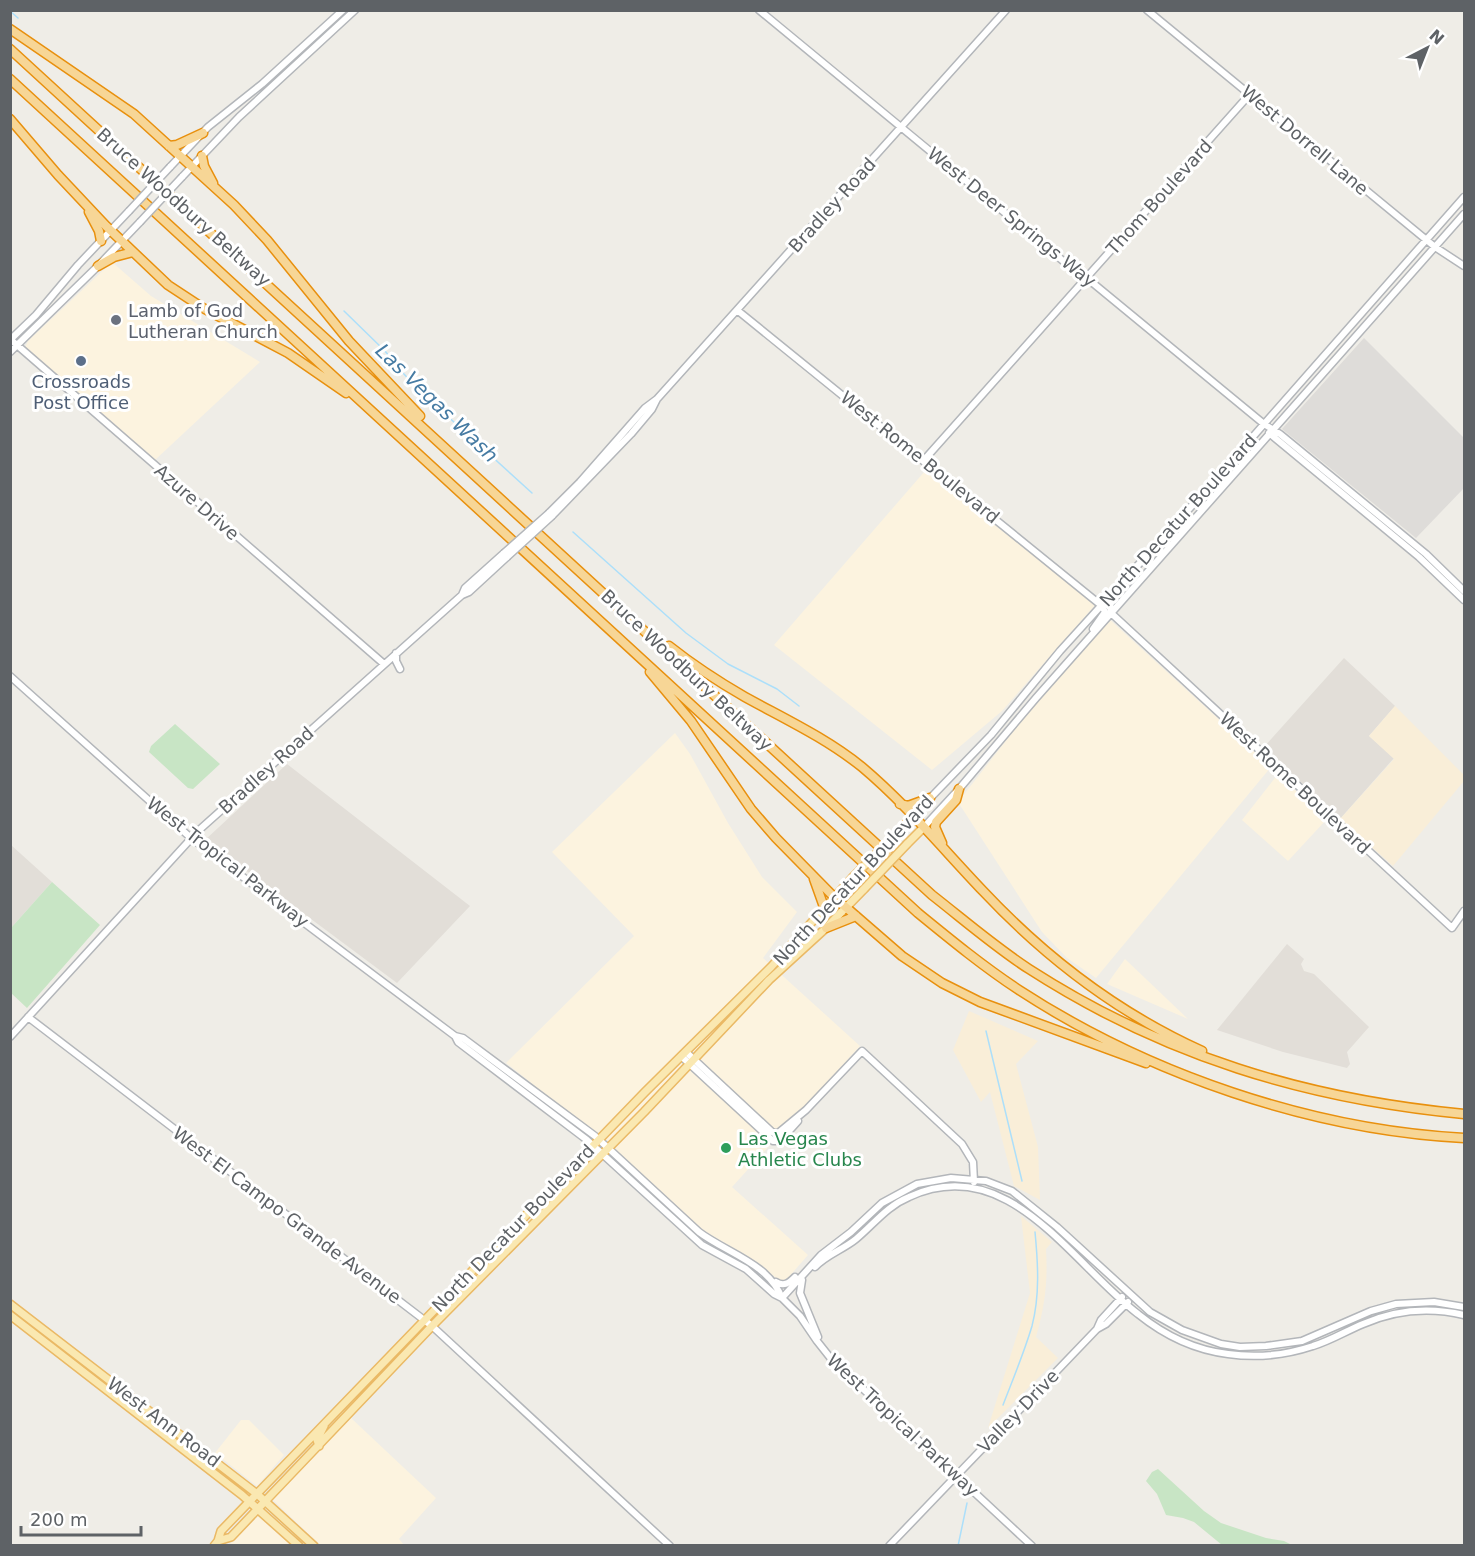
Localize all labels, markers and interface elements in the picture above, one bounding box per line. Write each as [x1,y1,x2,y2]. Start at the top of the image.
north arrow [1397,18,1457,78]
text: N [1425,26,1448,49]
street label: West Dorrell Lane [1237,81,1373,199]
street label: Bruce Woodbury Beltway [93,123,275,291]
street label: Thom Boulevard [1101,135,1216,260]
street label: West Deer Springs Way [924,143,1101,292]
street label: Bradley Road [784,153,880,257]
place label: Lamb of God Lutheran Church [128,300,278,342]
marker: Lamb of God Lutheran Church [109,313,123,327]
water label: Las Vegas Wash [371,339,503,467]
marker: Crossroads Post Office [74,354,88,368]
place label: Crossroads Post Office [31,371,131,413]
street label: West Rome Boulevard [836,387,1004,527]
street label: North Decatur Boulevard [1095,430,1261,610]
street label: Azure Drive [151,460,243,544]
street label: Bruce Woodbury Beltway [597,585,777,755]
street label: West Rome Boulevard [1215,708,1375,858]
street label: Bradley Road [214,722,318,818]
street label: North Decatur Boulevard [769,791,937,969]
street label: West Tropical Parkway [143,792,313,932]
street label: West El Campo Grande Avenue [169,1122,405,1308]
place label: Las Vegas Athletic Clubs [738,1128,862,1170]
street label: North Decatur Boulevard [427,1140,599,1316]
marker: Las Vegas Athletic Clubs [719,1141,733,1155]
street label: West Tropical Parkway [823,1349,983,1501]
street label: Valley Drive [973,1365,1063,1457]
street label: West Ann Road [103,1373,225,1471]
scale bar [21,1499,141,1537]
text: 200 m [30,1509,88,1530]

